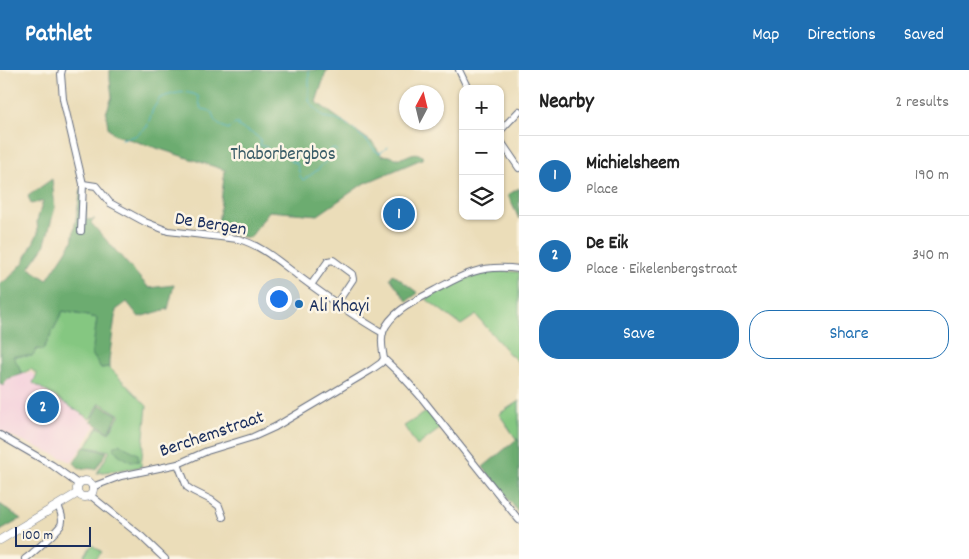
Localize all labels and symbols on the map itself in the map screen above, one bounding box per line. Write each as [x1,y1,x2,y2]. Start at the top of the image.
north arrow [399,85,444,130]
park label: Thaborbergbos [230,142,336,169]
pin: 1 [383,195,415,233]
street label: De Bergen [173,206,248,244]
your location [266,286,292,312]
place label: Ali Khayi [309,294,370,321]
marker: Ali Khayi [293,298,305,310]
pin: 2 [27,388,59,426]
street label: Berchemstraat [156,405,268,466]
scale bar [15,524,91,547]

